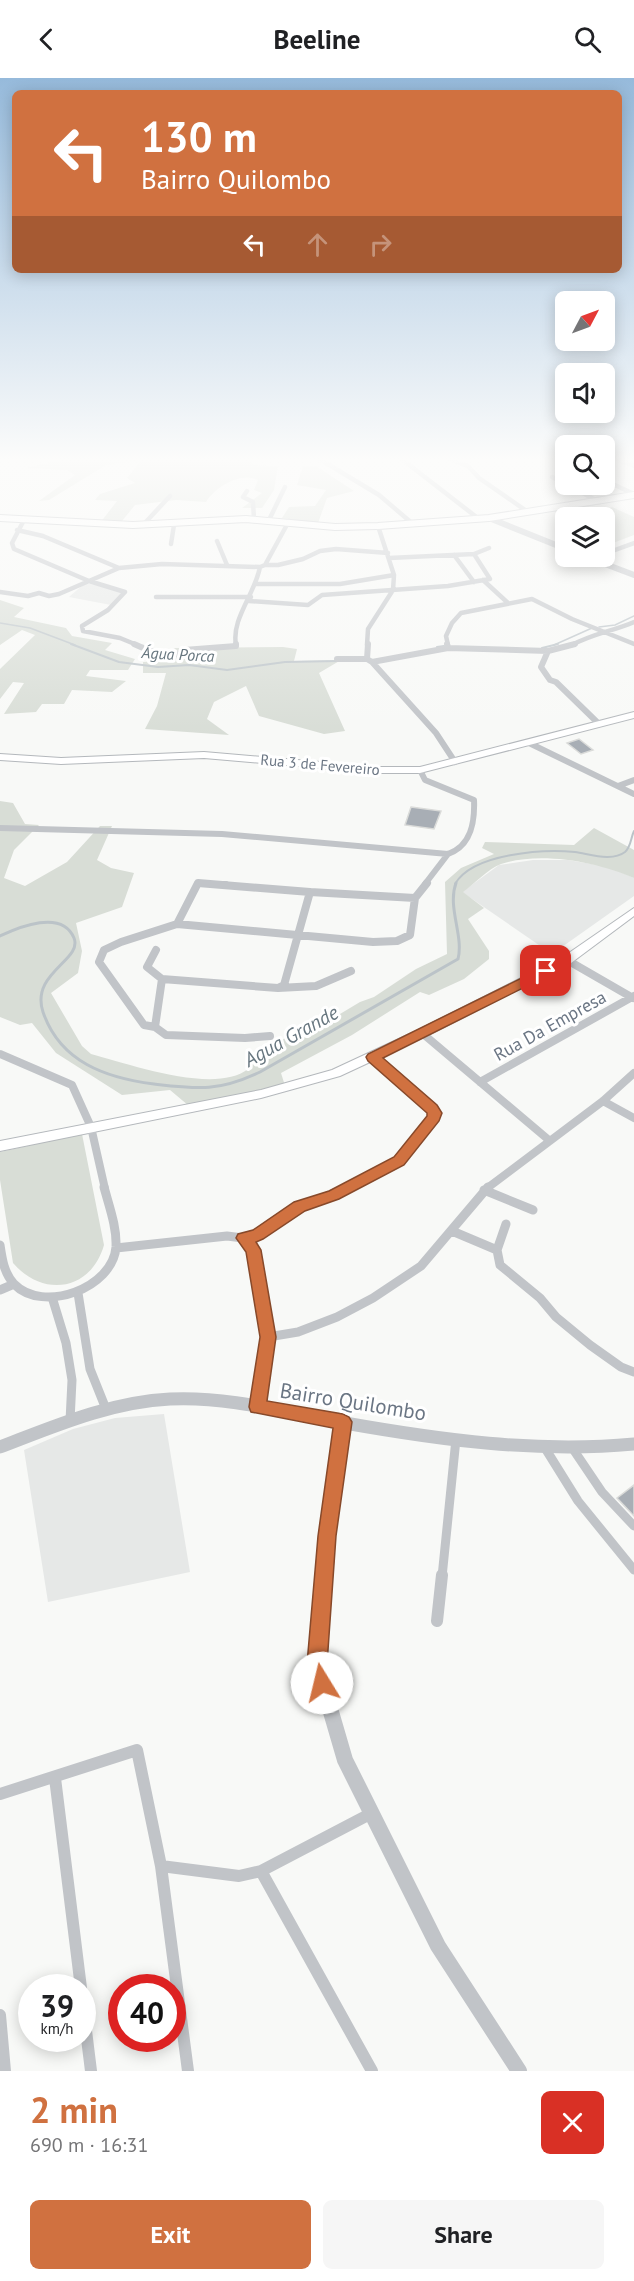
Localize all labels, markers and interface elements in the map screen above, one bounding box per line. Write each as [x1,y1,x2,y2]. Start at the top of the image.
text: Beeline [274,22,360,56]
icon: back [30,23,63,56]
icon: search [571,23,604,56]
text: 130 m [141,109,257,164]
icon: left [42,114,120,192]
text: Bairro Quilombo [141,162,331,196]
icon: left [238,228,271,261]
icon: ahead [301,228,334,261]
icon: right [364,228,397,261]
north arrow [555,291,615,351]
map controls [555,291,615,567]
button: sound [555,363,615,423]
button: search [555,435,615,495]
button: layers [555,507,615,567]
water label: Água Porca [140,642,215,666]
street label: Rua 3 de Fevereiro [260,750,381,779]
pin [520,945,571,996]
icon: arrive [529,954,562,987]
street label: Rua Da Empresa [489,985,610,1066]
water label: Agua Grande [238,999,344,1073]
street label: Bairro Quilombo [278,1377,428,1426]
position arrow [290,1651,354,1715]
speed limit sign: 40 [108,1974,186,2052]
text: 39 [40,1986,74,2025]
text: km/h [41,2019,73,2038]
text: 2 min [30,2086,118,2133]
button: close [541,2091,604,2154]
text: 690 m · 16:31 [30,2132,148,2158]
button: Exit [30,2200,311,2269]
button: Share [323,2200,604,2269]

